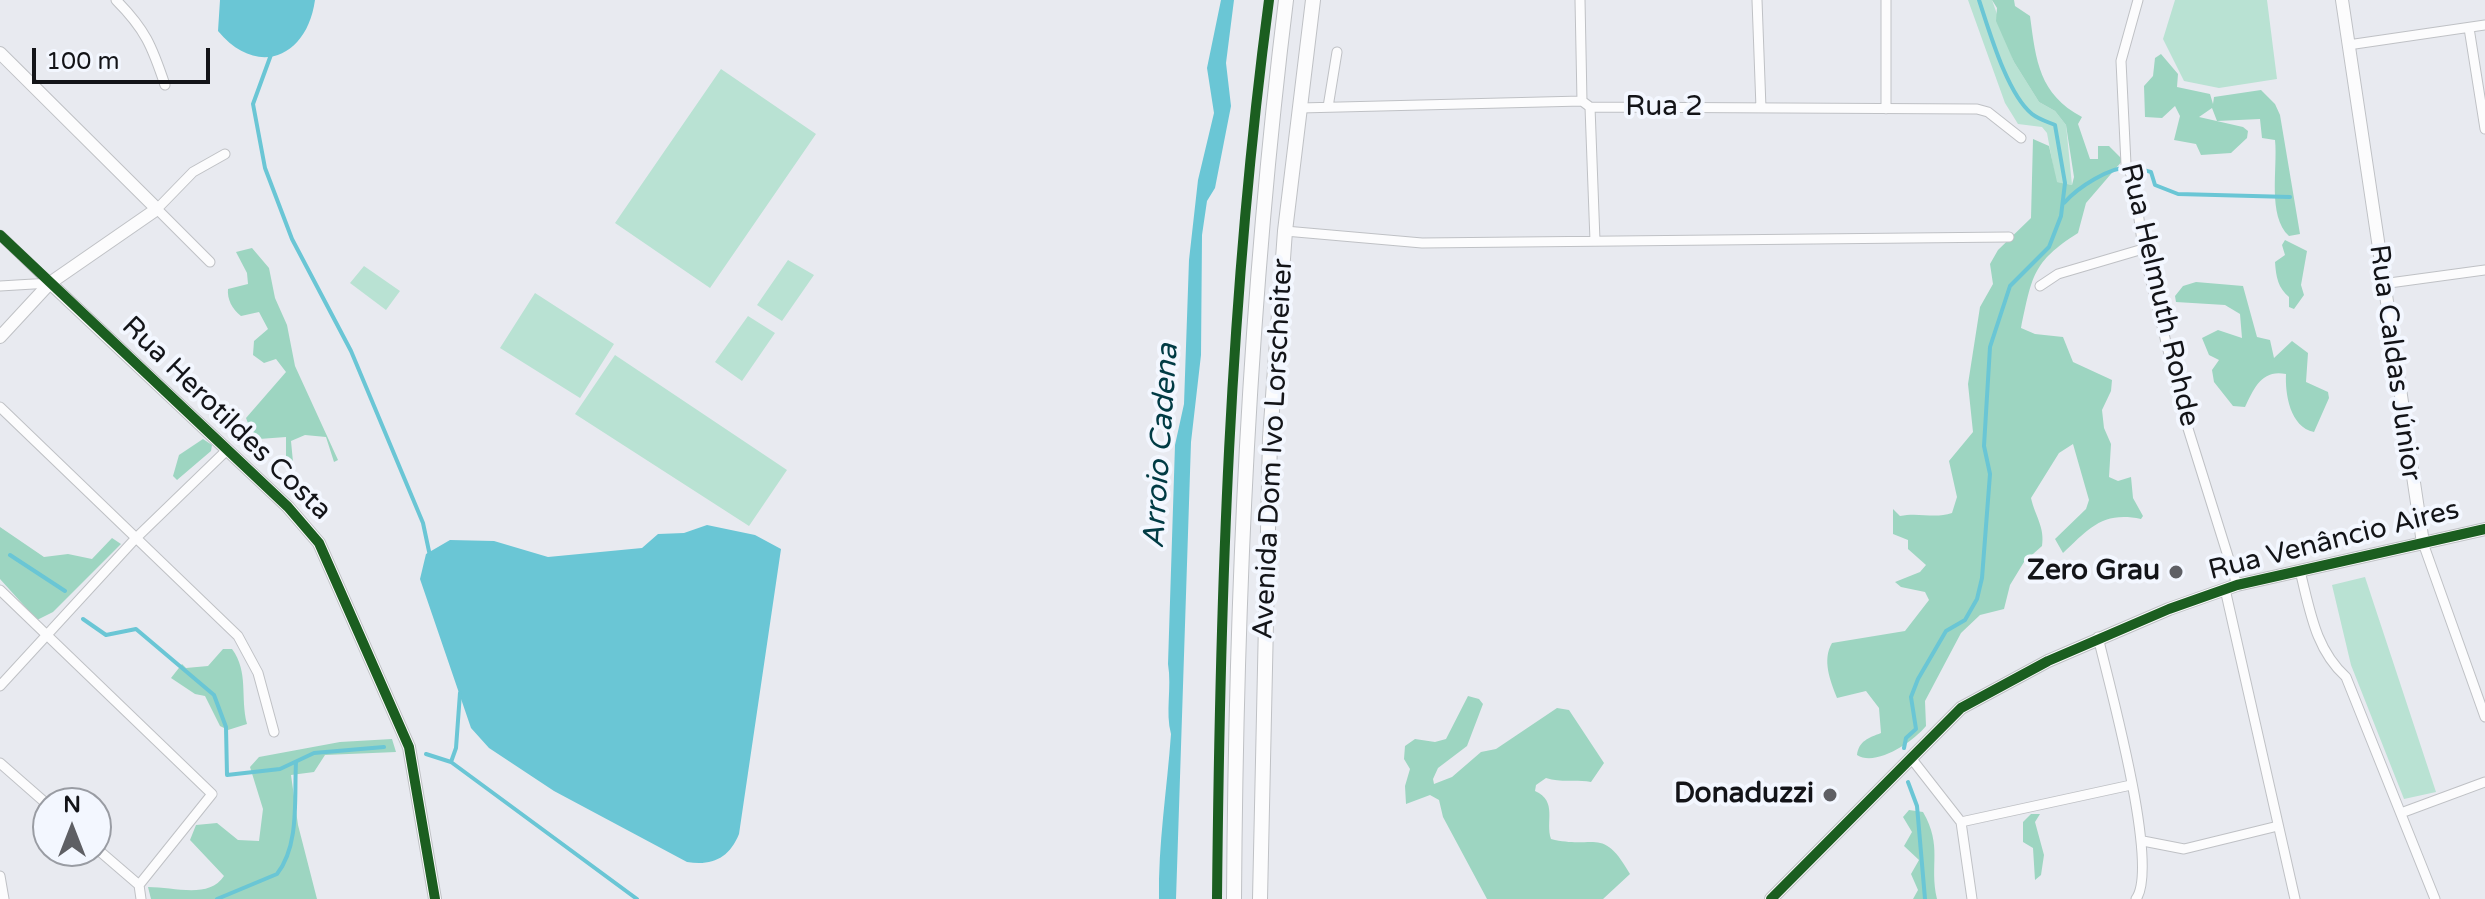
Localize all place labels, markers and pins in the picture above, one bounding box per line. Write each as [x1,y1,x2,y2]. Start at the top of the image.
place label: Zero Grau [2027,555,2160,589]
marker: Zero Grau [2167,563,2185,581]
place label: Donaduzzi [1674,778,1814,812]
marker: Donaduzzi [1821,786,1839,804]

